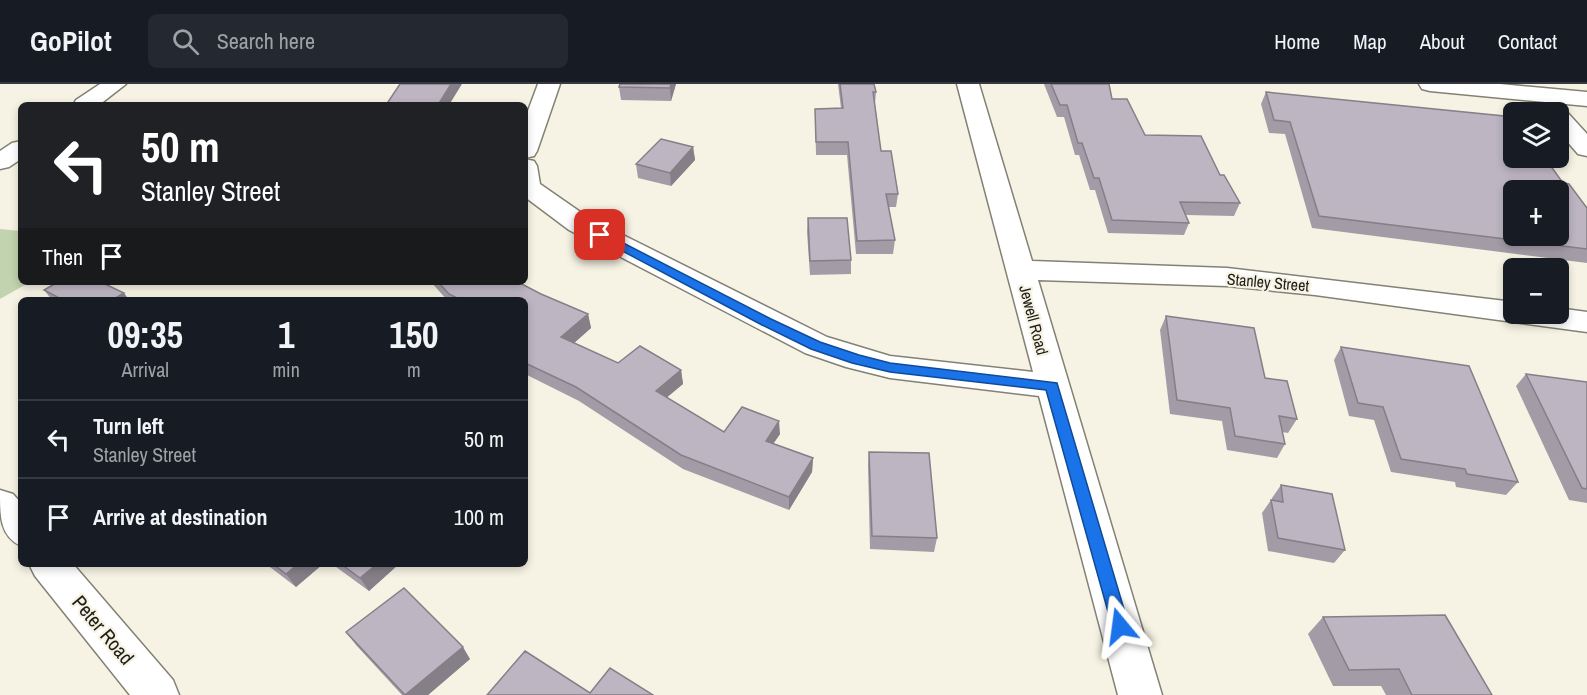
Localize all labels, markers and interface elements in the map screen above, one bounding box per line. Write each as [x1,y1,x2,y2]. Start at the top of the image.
search box [148,14,568,68]
text: GoPilot [30,22,112,60]
icon: search [169,25,202,58]
text: Search here [217,26,315,56]
text: Home [1274,27,1320,56]
text: Map [1353,27,1387,56]
text: About [1420,27,1465,56]
text: Contact [1498,27,1557,56]
map controls [1503,102,1569,324]
button: layers [1503,102,1569,168]
text: 50 m [141,119,220,175]
icon: left [42,126,120,204]
text: Stanley Street [141,173,280,209]
button: + [1503,180,1569,246]
pin [574,209,625,260]
icon: arrive [583,218,616,251]
icon: arrive [95,240,128,273]
text: Then [42,242,83,272]
button: − [1503,258,1569,324]
street label: Stanley Street [1226,267,1310,297]
street label: Jewell Road [1014,283,1054,357]
text: 09:35 [107,311,183,359]
text: 1 [278,311,294,359]
text: 150 [389,311,439,359]
text: Arrival [122,356,169,383]
text: min [272,356,300,383]
text: m [407,356,421,383]
text: Turn left [93,411,164,441]
icon: left [42,423,75,456]
text: 50 m [464,424,504,454]
text: Stanley Street [93,441,196,468]
icon: arrive [42,501,75,534]
text: Arrive at destination [93,502,267,532]
text: 100 m [454,502,504,532]
street label: Peter Road [66,589,140,670]
position arrow [1088,594,1152,658]

